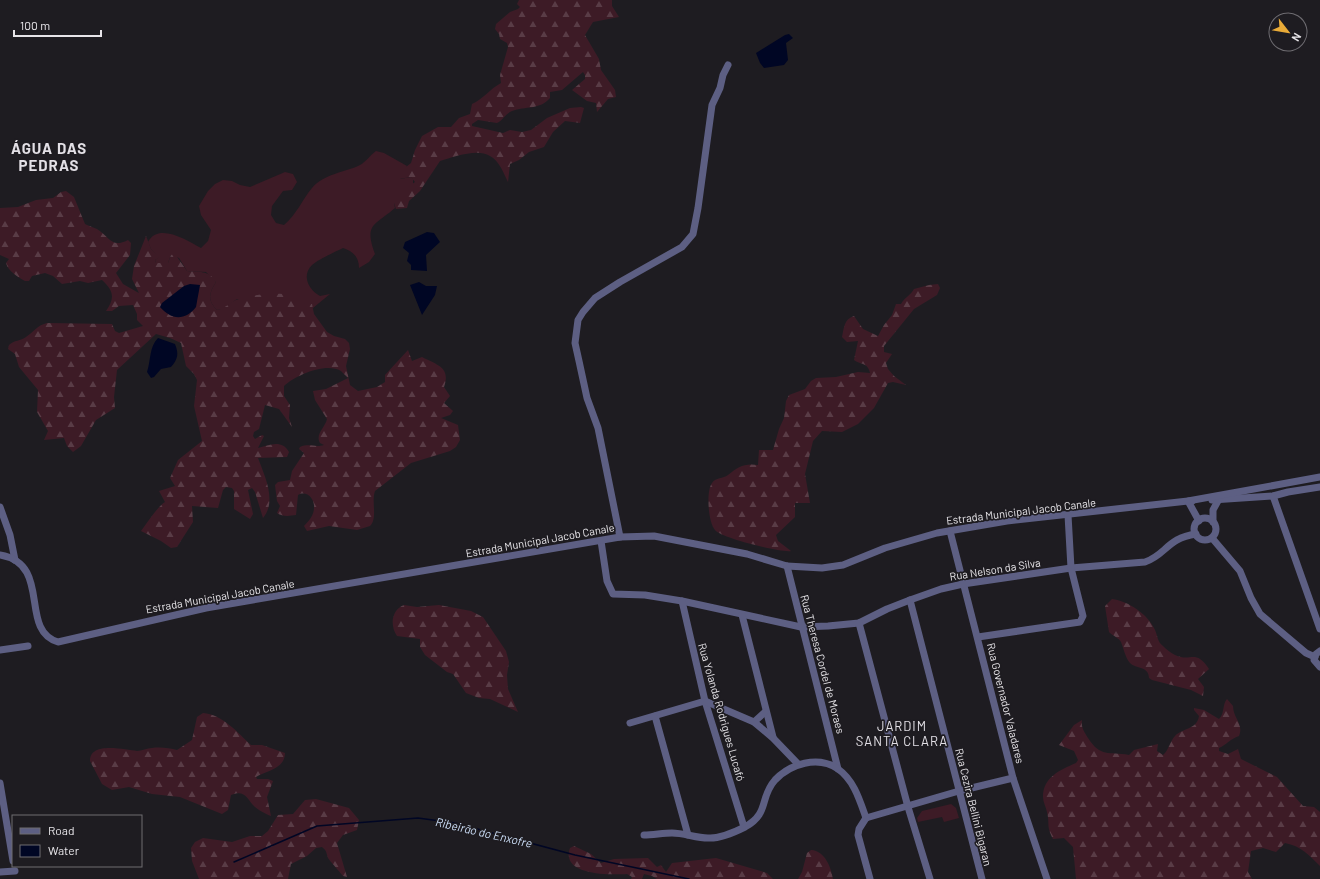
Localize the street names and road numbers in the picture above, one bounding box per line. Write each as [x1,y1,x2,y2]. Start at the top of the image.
street label: Estrada Municipal Jacob Canale [945,495,1097,527]
street label: Estrada Municipal Jacob Canale [465,520,616,559]
street label: Rua Nelson da Silva [949,555,1041,583]
street label: Estrada Municipal Jacob Canale [145,576,296,615]
street label: Rua Theresa Cordel de Moraes [798,593,848,735]
street label: Rua Yolanda Rodrigues Lucafó [696,641,748,783]
street label: Rua Governador Valadares [985,641,1027,765]
street label: Rua Cezira Bellini Bigaran [953,747,995,867]

